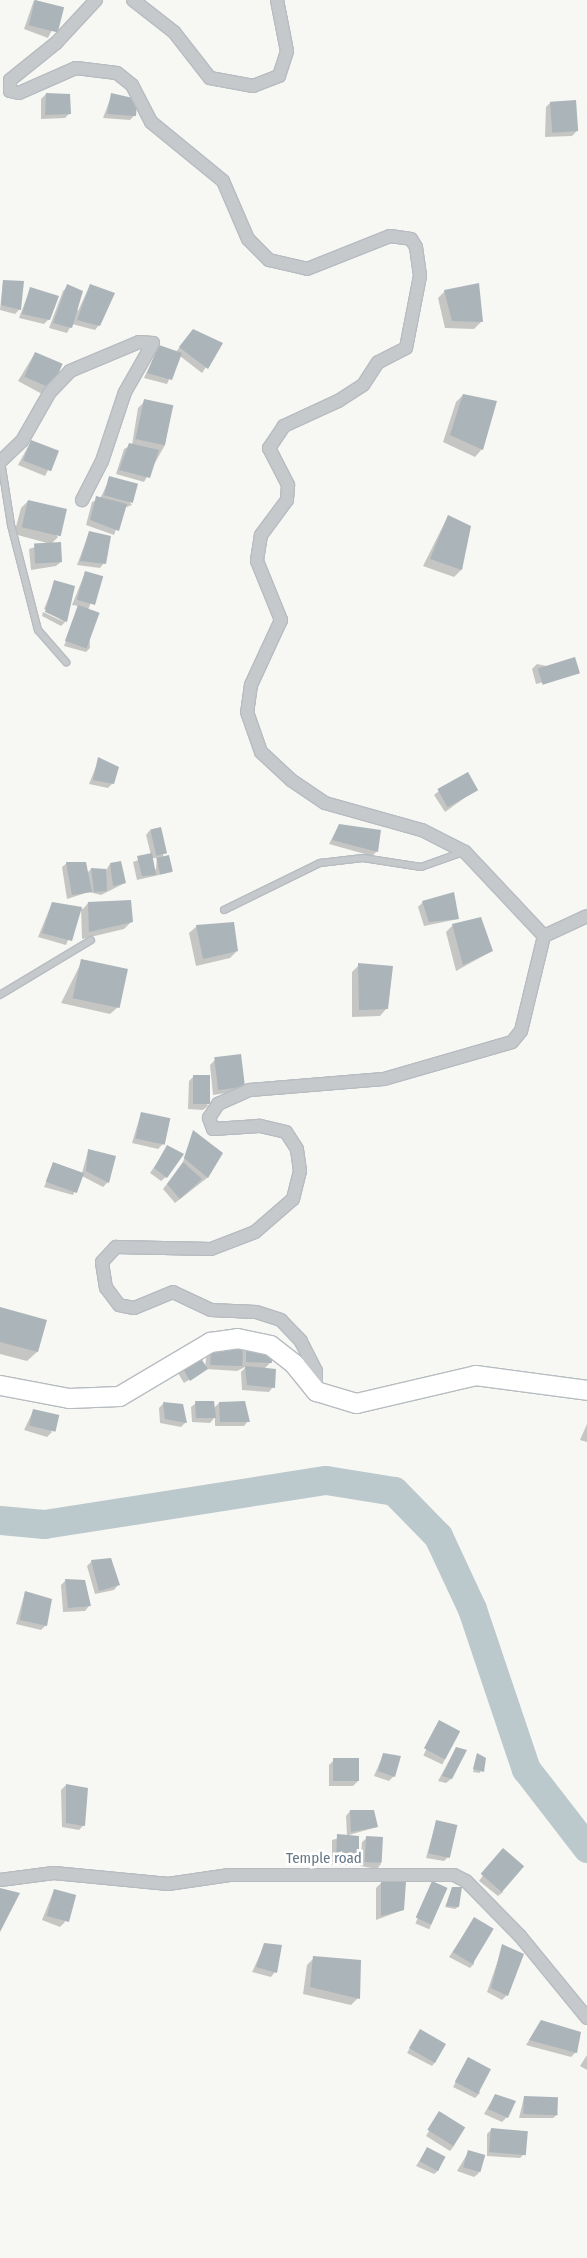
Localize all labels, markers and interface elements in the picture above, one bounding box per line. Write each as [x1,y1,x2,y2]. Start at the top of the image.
street label: Temple road [286,1850,362,1868]

